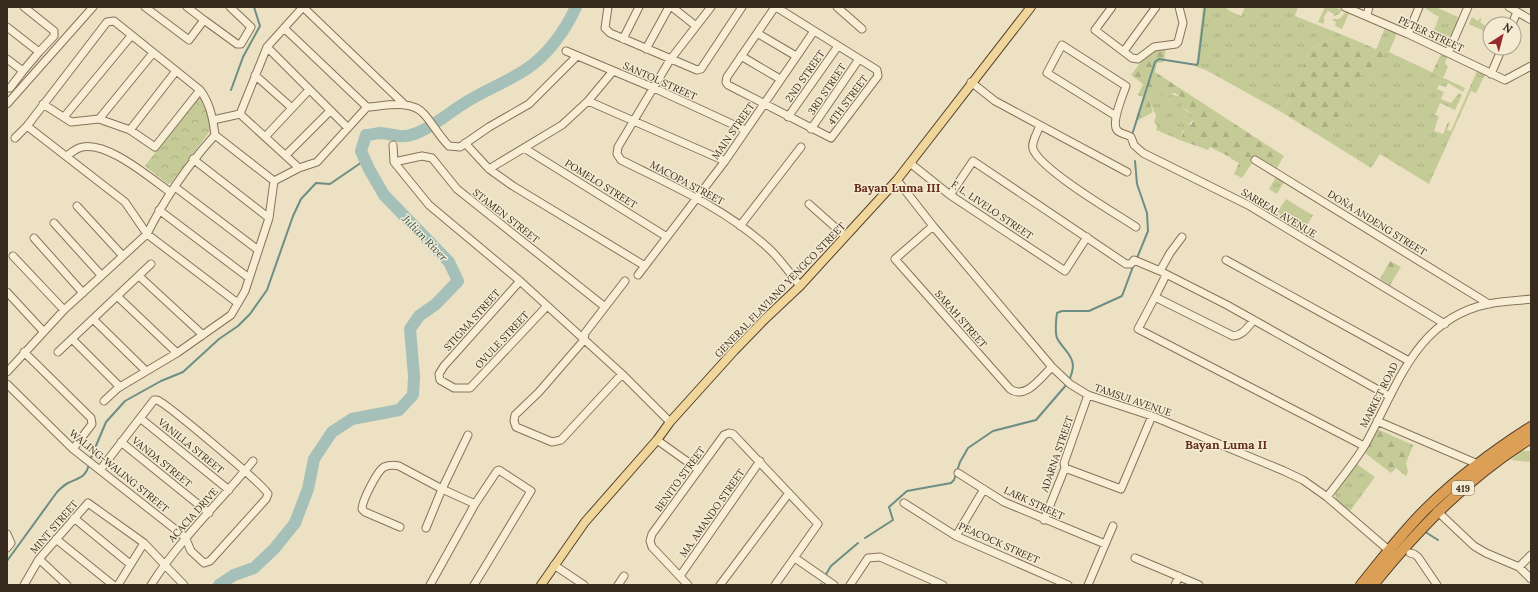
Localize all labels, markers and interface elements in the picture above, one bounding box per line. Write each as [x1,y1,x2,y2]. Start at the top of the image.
street label: PETER STREET [1396,13,1466,55]
north arrow [1482,16,1522,56]
text: N [1500,20,1516,36]
street label: 2ND STREET [782,47,828,104]
street label: SANTOL STREET [621,59,699,103]
street label: 3RD STREET [805,60,849,117]
street label: 4TH STREET [825,72,871,128]
street label: MAIN STREET [709,100,758,162]
street label: POMELO STREET [562,157,640,212]
street label: MACOPA STREET [648,158,727,208]
street label: F. L. LIVELO STREET [949,178,1036,243]
district label: Bayan Luma III [854,180,941,195]
street label: SARREAL AVENUE [1239,185,1319,241]
street label: STAMEN STREET [470,186,542,246]
street label: DOÑA ANDENG STREET [1325,187,1429,259]
water label: Julian River [399,211,451,265]
street label: GENERAL FLAVIANO YENGCO STREET [712,219,849,360]
street label: STIGMA STREET [441,286,503,353]
street label: SARAH STREET [932,287,990,351]
street label: OVULE STREET [472,308,532,371]
street label: MARKET ROAD [1357,360,1401,430]
street label: TAMSUI AVENUE [1093,381,1173,419]
street label: ADARNA STREET [1038,414,1076,495]
street label: VANILLA STREET [155,415,227,477]
street label: WALING-WALING STREET [67,427,172,516]
street label: VANDA STREET [129,433,195,491]
district label: Bayan Luma II [1185,437,1267,452]
street label: BENITO STREET [652,443,708,514]
street label: MA. AMANDO STREET [677,466,748,560]
road number: 419 [1452,481,1474,495]
street label: LARK STREET [1002,483,1067,523]
street label: ACACIA DRIVE [165,485,221,545]
street label: MINT STREET [27,497,81,556]
street label: PEACOCK STREET [957,519,1042,567]

